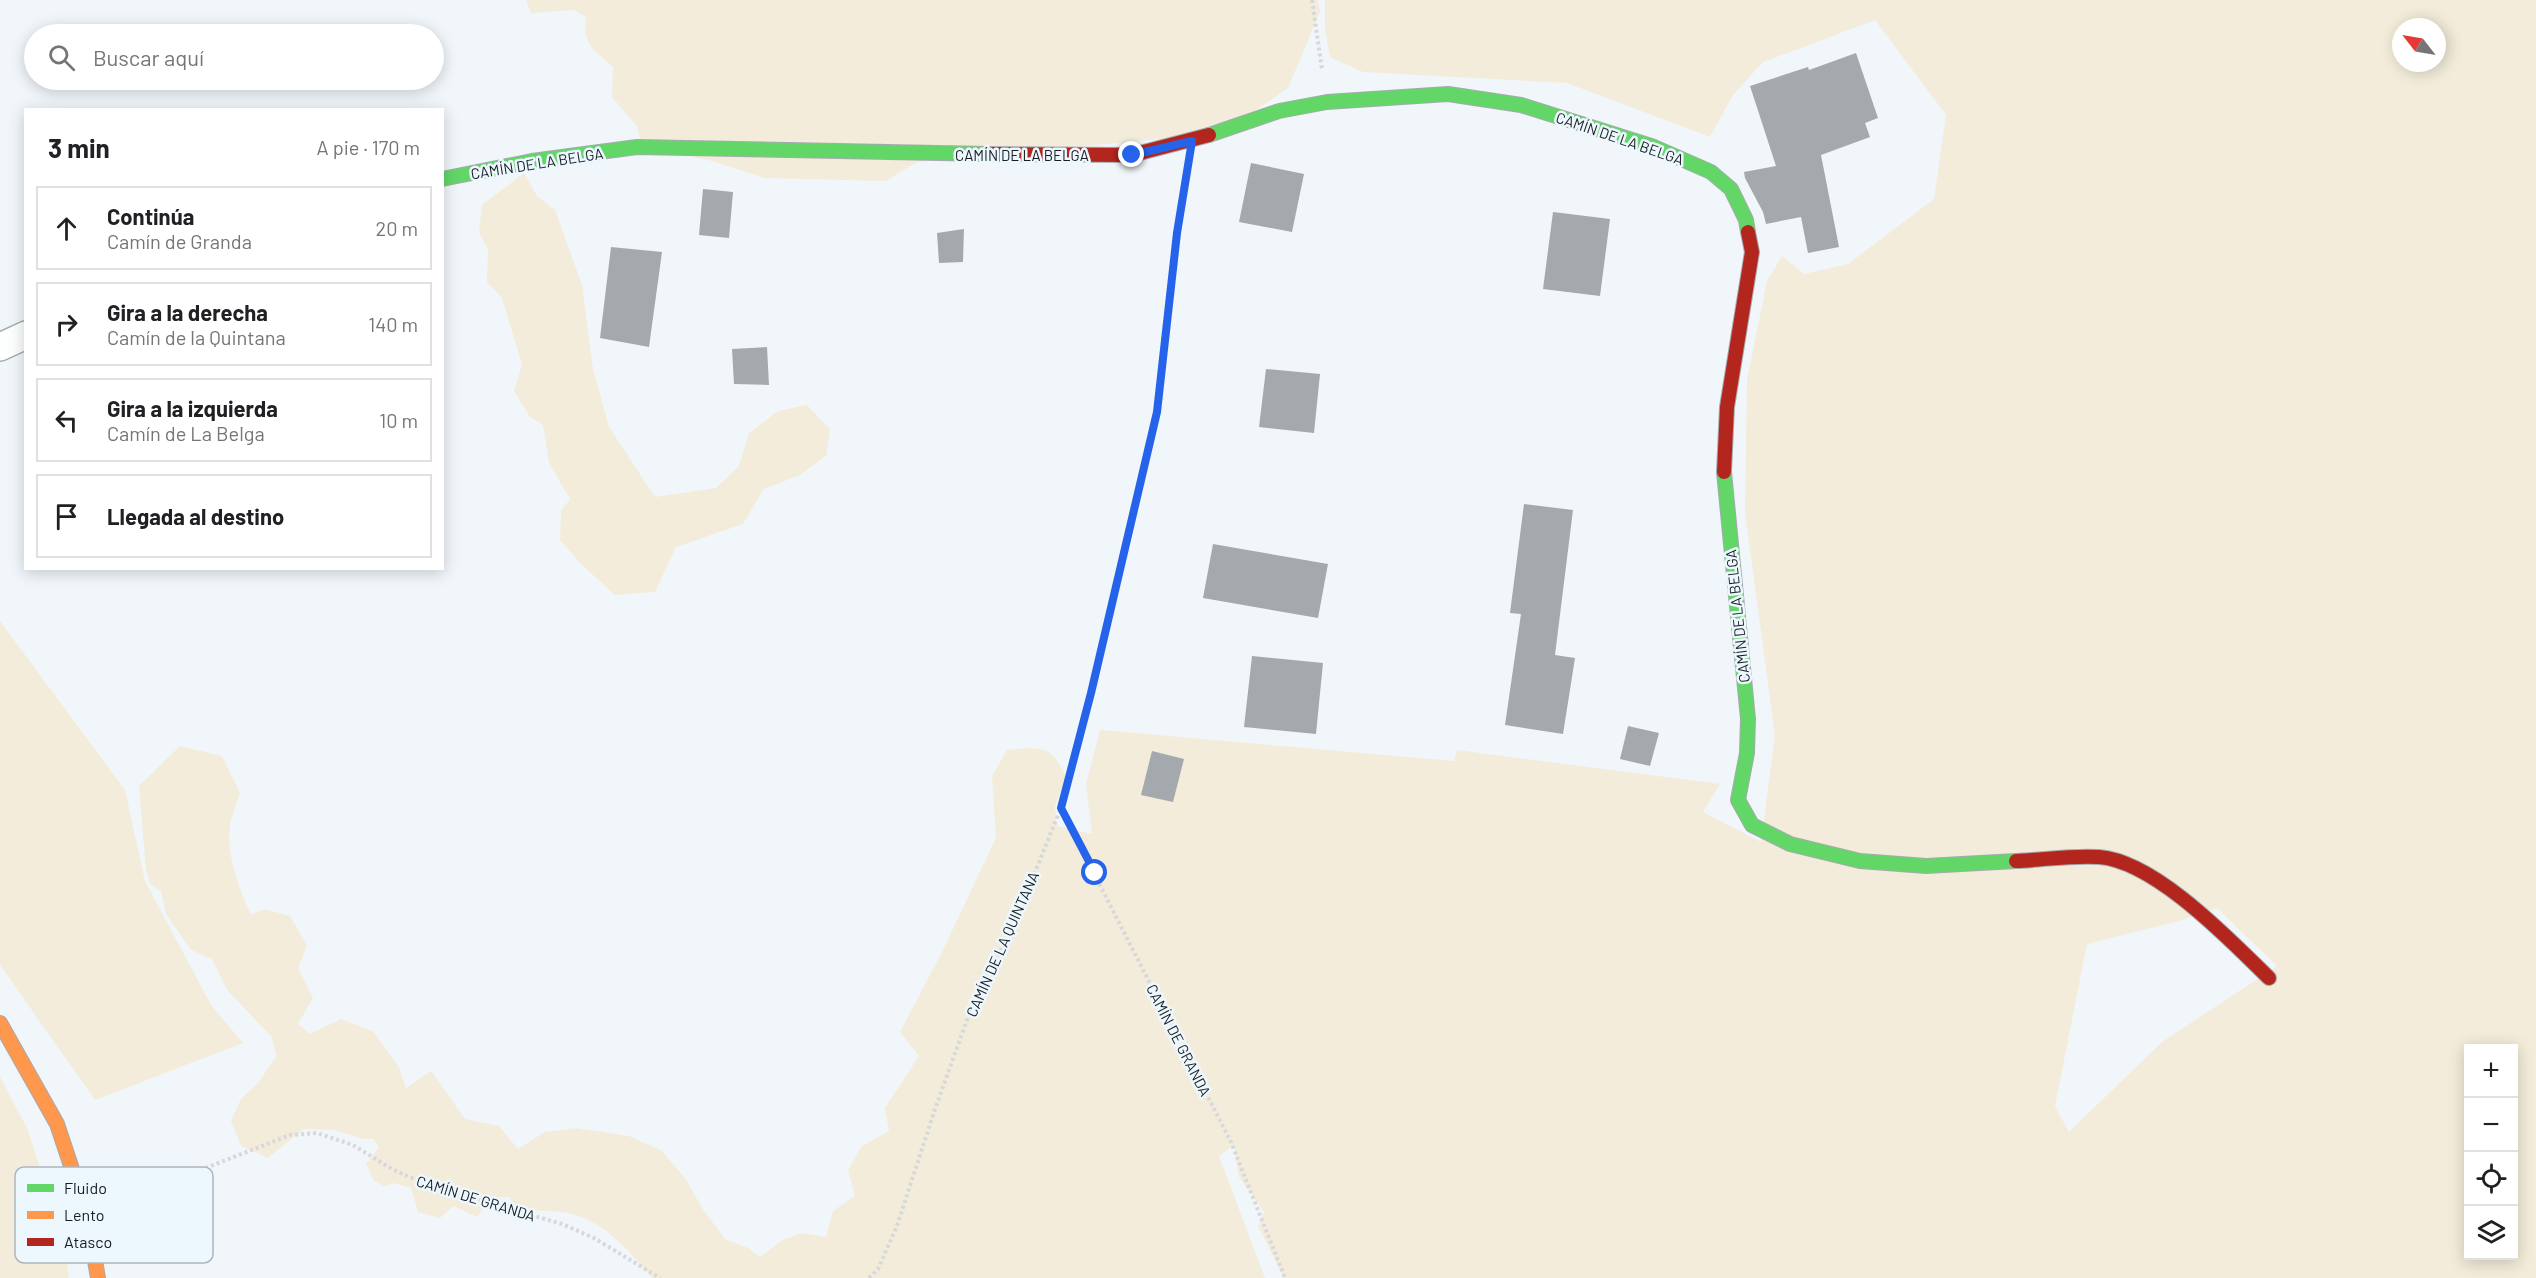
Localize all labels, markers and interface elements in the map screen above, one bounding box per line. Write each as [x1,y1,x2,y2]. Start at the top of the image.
north arrow [2392,18,2446,72]
search box [24,24,444,90]
icon: search [45,41,78,74]
text: Buscar aquí [93,44,204,70]
street label: CAMÍN DE LA BELGA [1554,108,1686,168]
text: 3 min [48,132,110,163]
text: A pie · 170 m [317,135,420,159]
route end [1118,141,1144,167]
street label: CAMÍN DE LA BELGA [470,144,604,182]
street label: CAMÍN DE LA BELGA [955,146,1089,164]
text: Continúa [107,203,194,229]
icon: ahead [50,212,83,245]
text: 20 m [375,216,418,240]
text: Camín de Granda [107,229,252,253]
text: Gira a la derecha [107,299,268,325]
icon: right [50,308,83,341]
text: 140 m [368,312,418,336]
text: Camín de la Quintana [107,325,286,349]
text: Gira a la izquierda [107,395,278,421]
icon: left [50,404,83,437]
text: 10 m [379,408,418,432]
text: Camín de La Belga [107,421,265,445]
icon: arrive [50,500,83,533]
text: Llegada al destino [107,503,284,529]
street label: CAMÍN DE LA BELGA [1721,549,1753,683]
route start [1081,859,1107,885]
street label: CAMÍN DE LA QUINTANA [962,869,1042,1019]
street label: CAMÍN DE GRANDA [1143,981,1215,1099]
map controls [2464,1044,2518,1260]
button: + [2464,1044,2518,1098]
button: − [2464,1098,2518,1152]
button: locate [2464,1152,2518,1206]
legend [15,1167,213,1263]
street label: CAMÍN DE GRANDA [414,1171,538,1225]
text: Fluido [64,1178,107,1197]
text: Lento [64,1205,105,1224]
button: layers [2464,1206,2518,1260]
text: Atasco [64,1232,112,1251]

